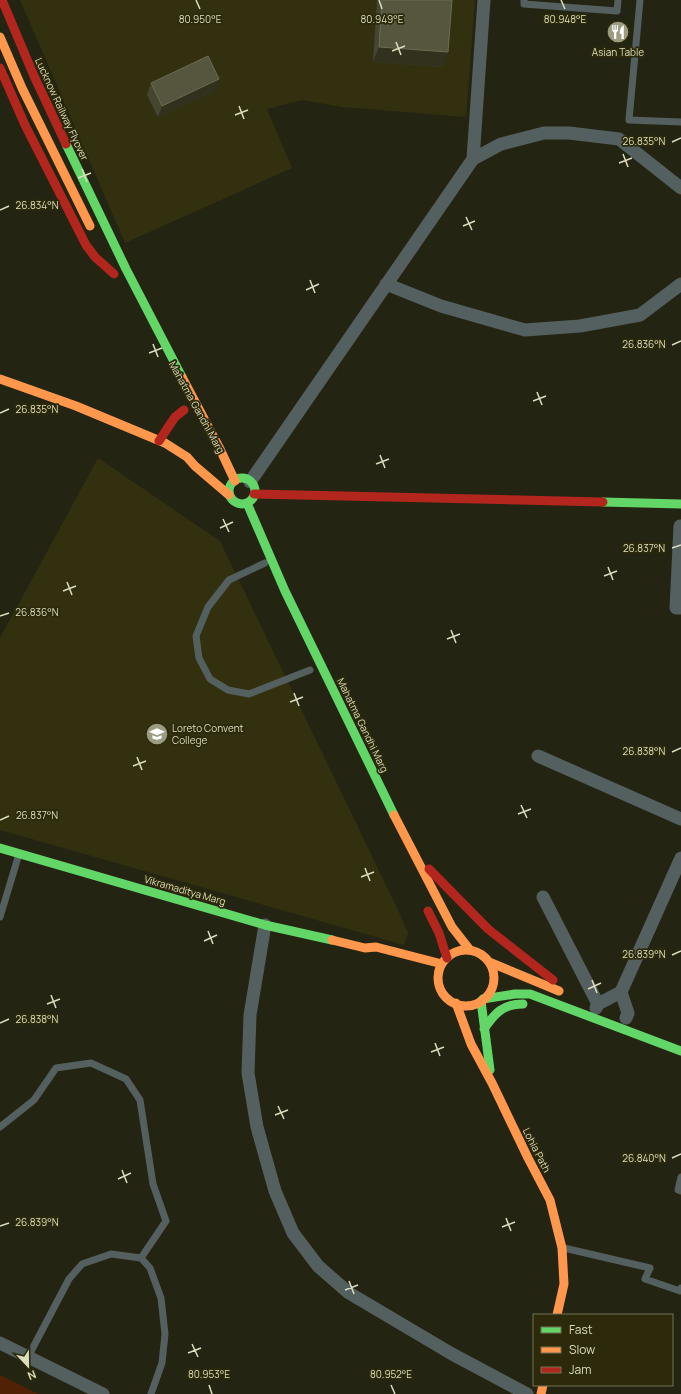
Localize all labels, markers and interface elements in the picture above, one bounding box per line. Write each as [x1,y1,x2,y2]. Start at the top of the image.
text: 80.950°E [179,12,222,26]
text: 80.949°E [361,12,404,26]
text: 80.948°E [544,12,587,26]
restaurant icon: Asian Table [605,19,631,45]
place label: Asian Table [592,45,644,59]
street label: Lucknow Railway Flyover [32,55,92,163]
text: 26.835°N [623,134,666,148]
text: 26.834°N [15,198,59,212]
text: 26.836°N [622,337,666,351]
street label: Mahatma Gandhi Marg [166,358,228,456]
text: 26.835°N [16,402,59,416]
text: 26.837°N [623,541,665,555]
text: 26.836°N [15,605,59,619]
street label: Mahatma Gandhi Marg [334,675,392,775]
school or university icon: Loreto Convent College [144,721,170,747]
place label: Loreto Convent College [172,721,244,747]
text: 26.838°N [623,744,666,758]
text: 26.837°N [16,808,58,822]
street label: Vikramaditya Marg [143,872,227,908]
text: 26.839°N [622,947,666,961]
text: 26.838°N [16,1012,59,1026]
street label: Lohia Path [520,1125,554,1175]
text: 26.840°N [622,1151,666,1165]
text: 26.839°N [15,1215,59,1229]
legend [533,1314,673,1386]
text: Fast [569,1321,593,1338]
text: Slow [569,1341,595,1358]
north arrow [8,1346,48,1386]
text: Jam [569,1361,591,1378]
text: N [25,1367,38,1384]
text: 80.953°E [188,1367,230,1381]
text: 80.952°E [370,1367,412,1381]

